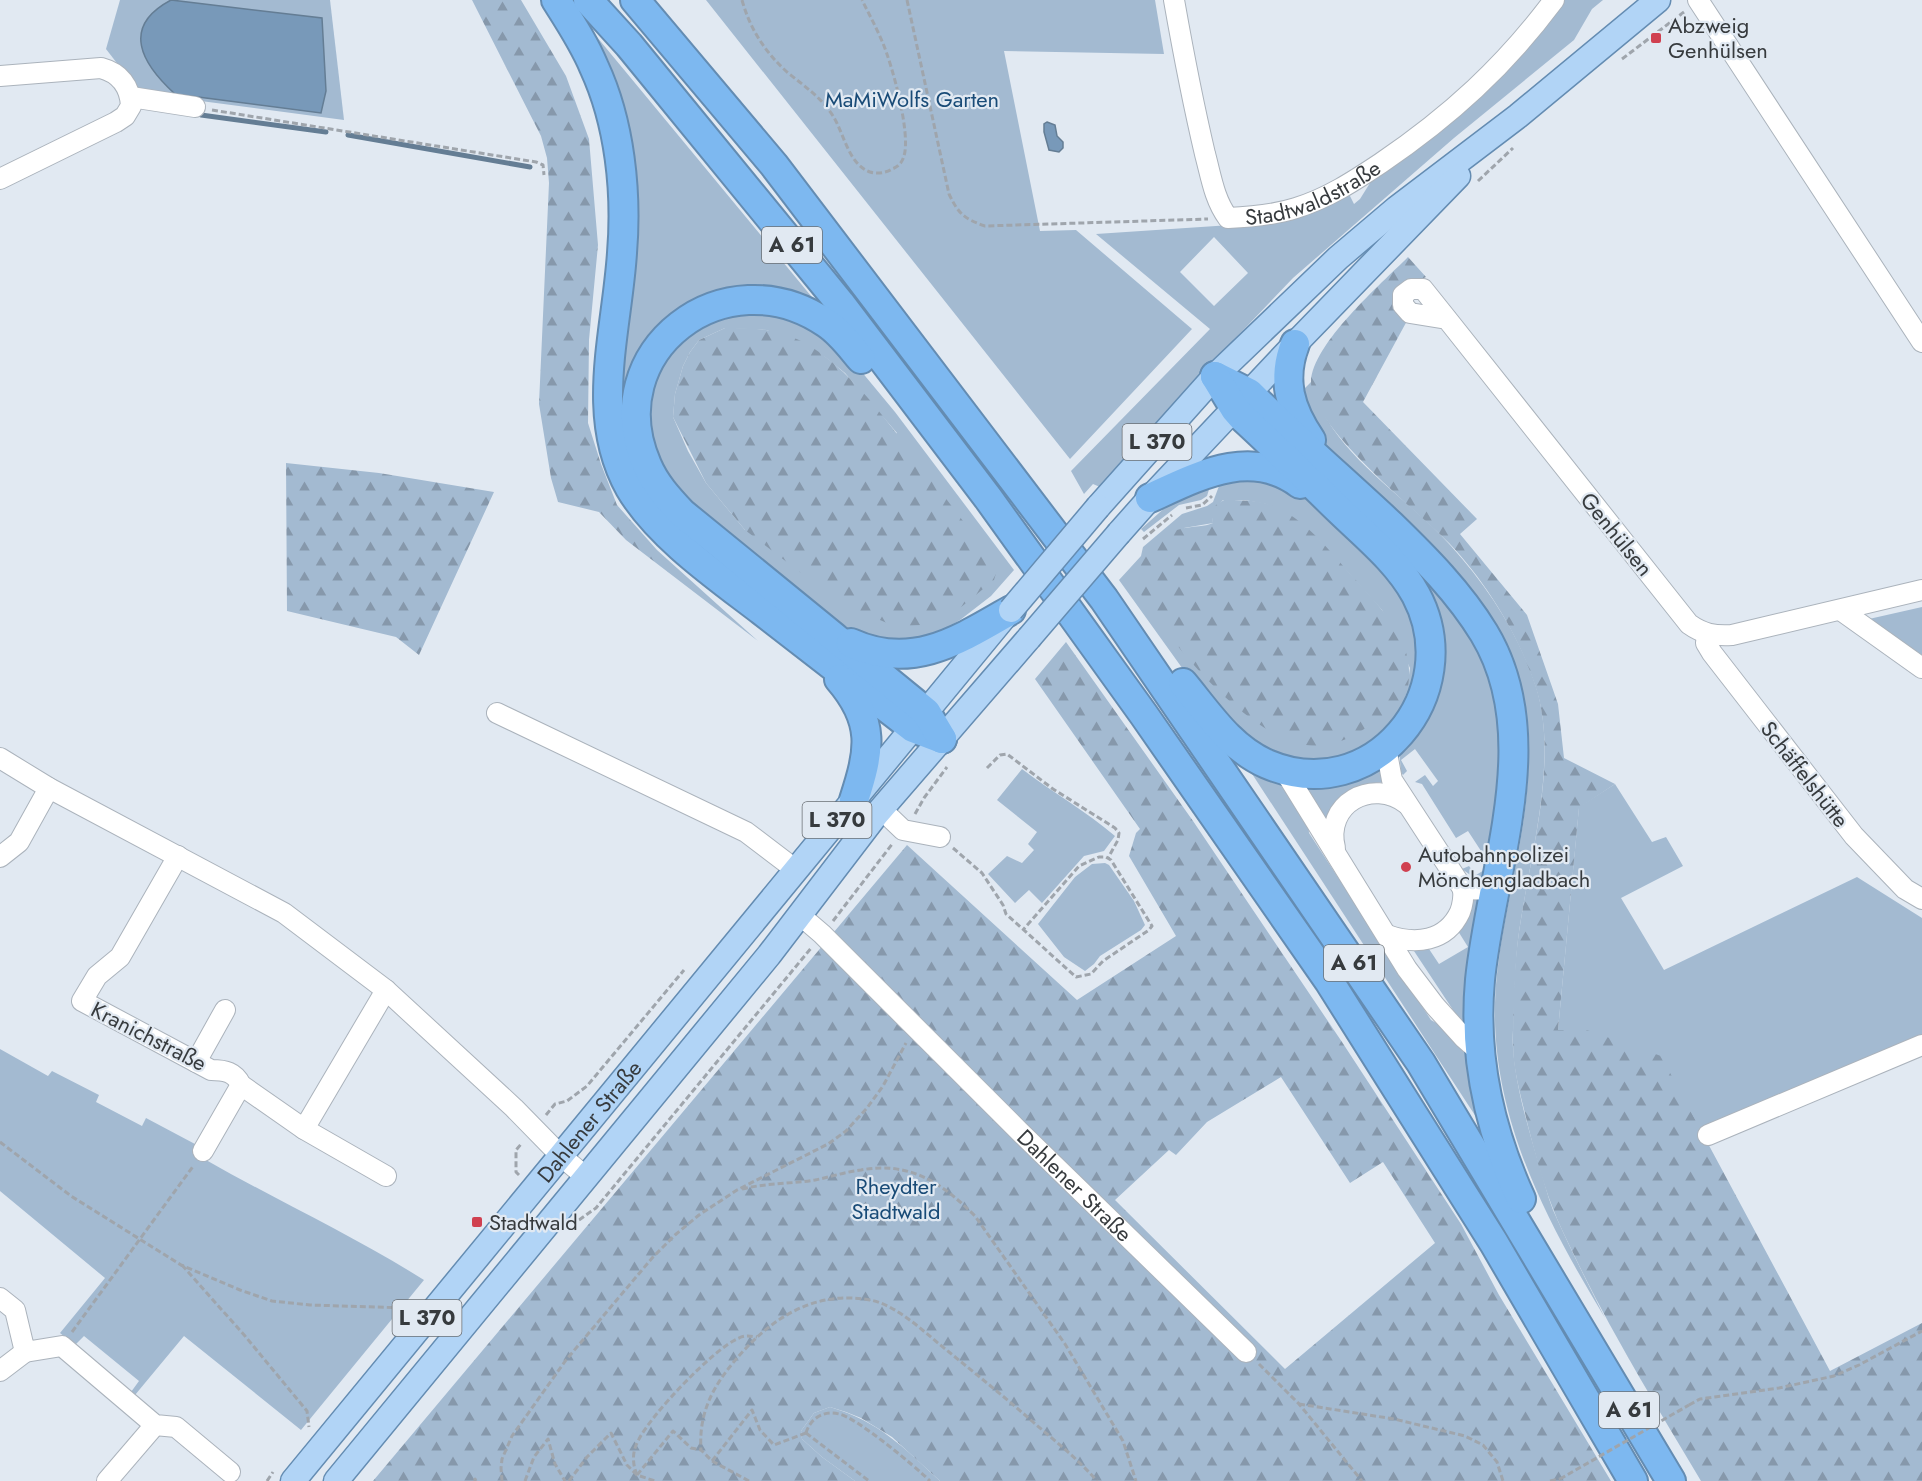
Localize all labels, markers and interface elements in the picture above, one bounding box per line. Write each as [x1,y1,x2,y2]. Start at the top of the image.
place label: Abzweig Genhülsen [1668,9,1768,66]
marker: Abzweig Genhülsen [1649,31,1663,45]
park label: MaMiWolfs Garten [825,83,999,115]
street label: Stadtwaldstraße [1243,152,1387,233]
road number: A 61 [762,227,822,263]
road number: L 370 [1122,424,1192,460]
street label: Genhülsen [1573,485,1661,583]
street label: Schäffelshütte [1753,714,1857,834]
road number: L 370 [802,802,872,838]
place label: Autobahnpolizei Mönchengladbach [1418,838,1590,895]
marker: Autobahnpolizei Mönchengladbach [1399,860,1413,874]
road number: A 61 [1324,945,1384,981]
street label: Kranichstraße [86,993,212,1079]
street label: Dahlener Straße [529,1053,649,1189]
street label: Dahlener Straße [1010,1121,1140,1249]
park label: Rheydter Stadtwald [852,1170,940,1227]
place label: Stadtwald [489,1206,578,1238]
marker: Stadtwald [470,1215,484,1229]
road number: L 370 [392,1300,462,1336]
road number: A 61 [1599,1392,1659,1428]

